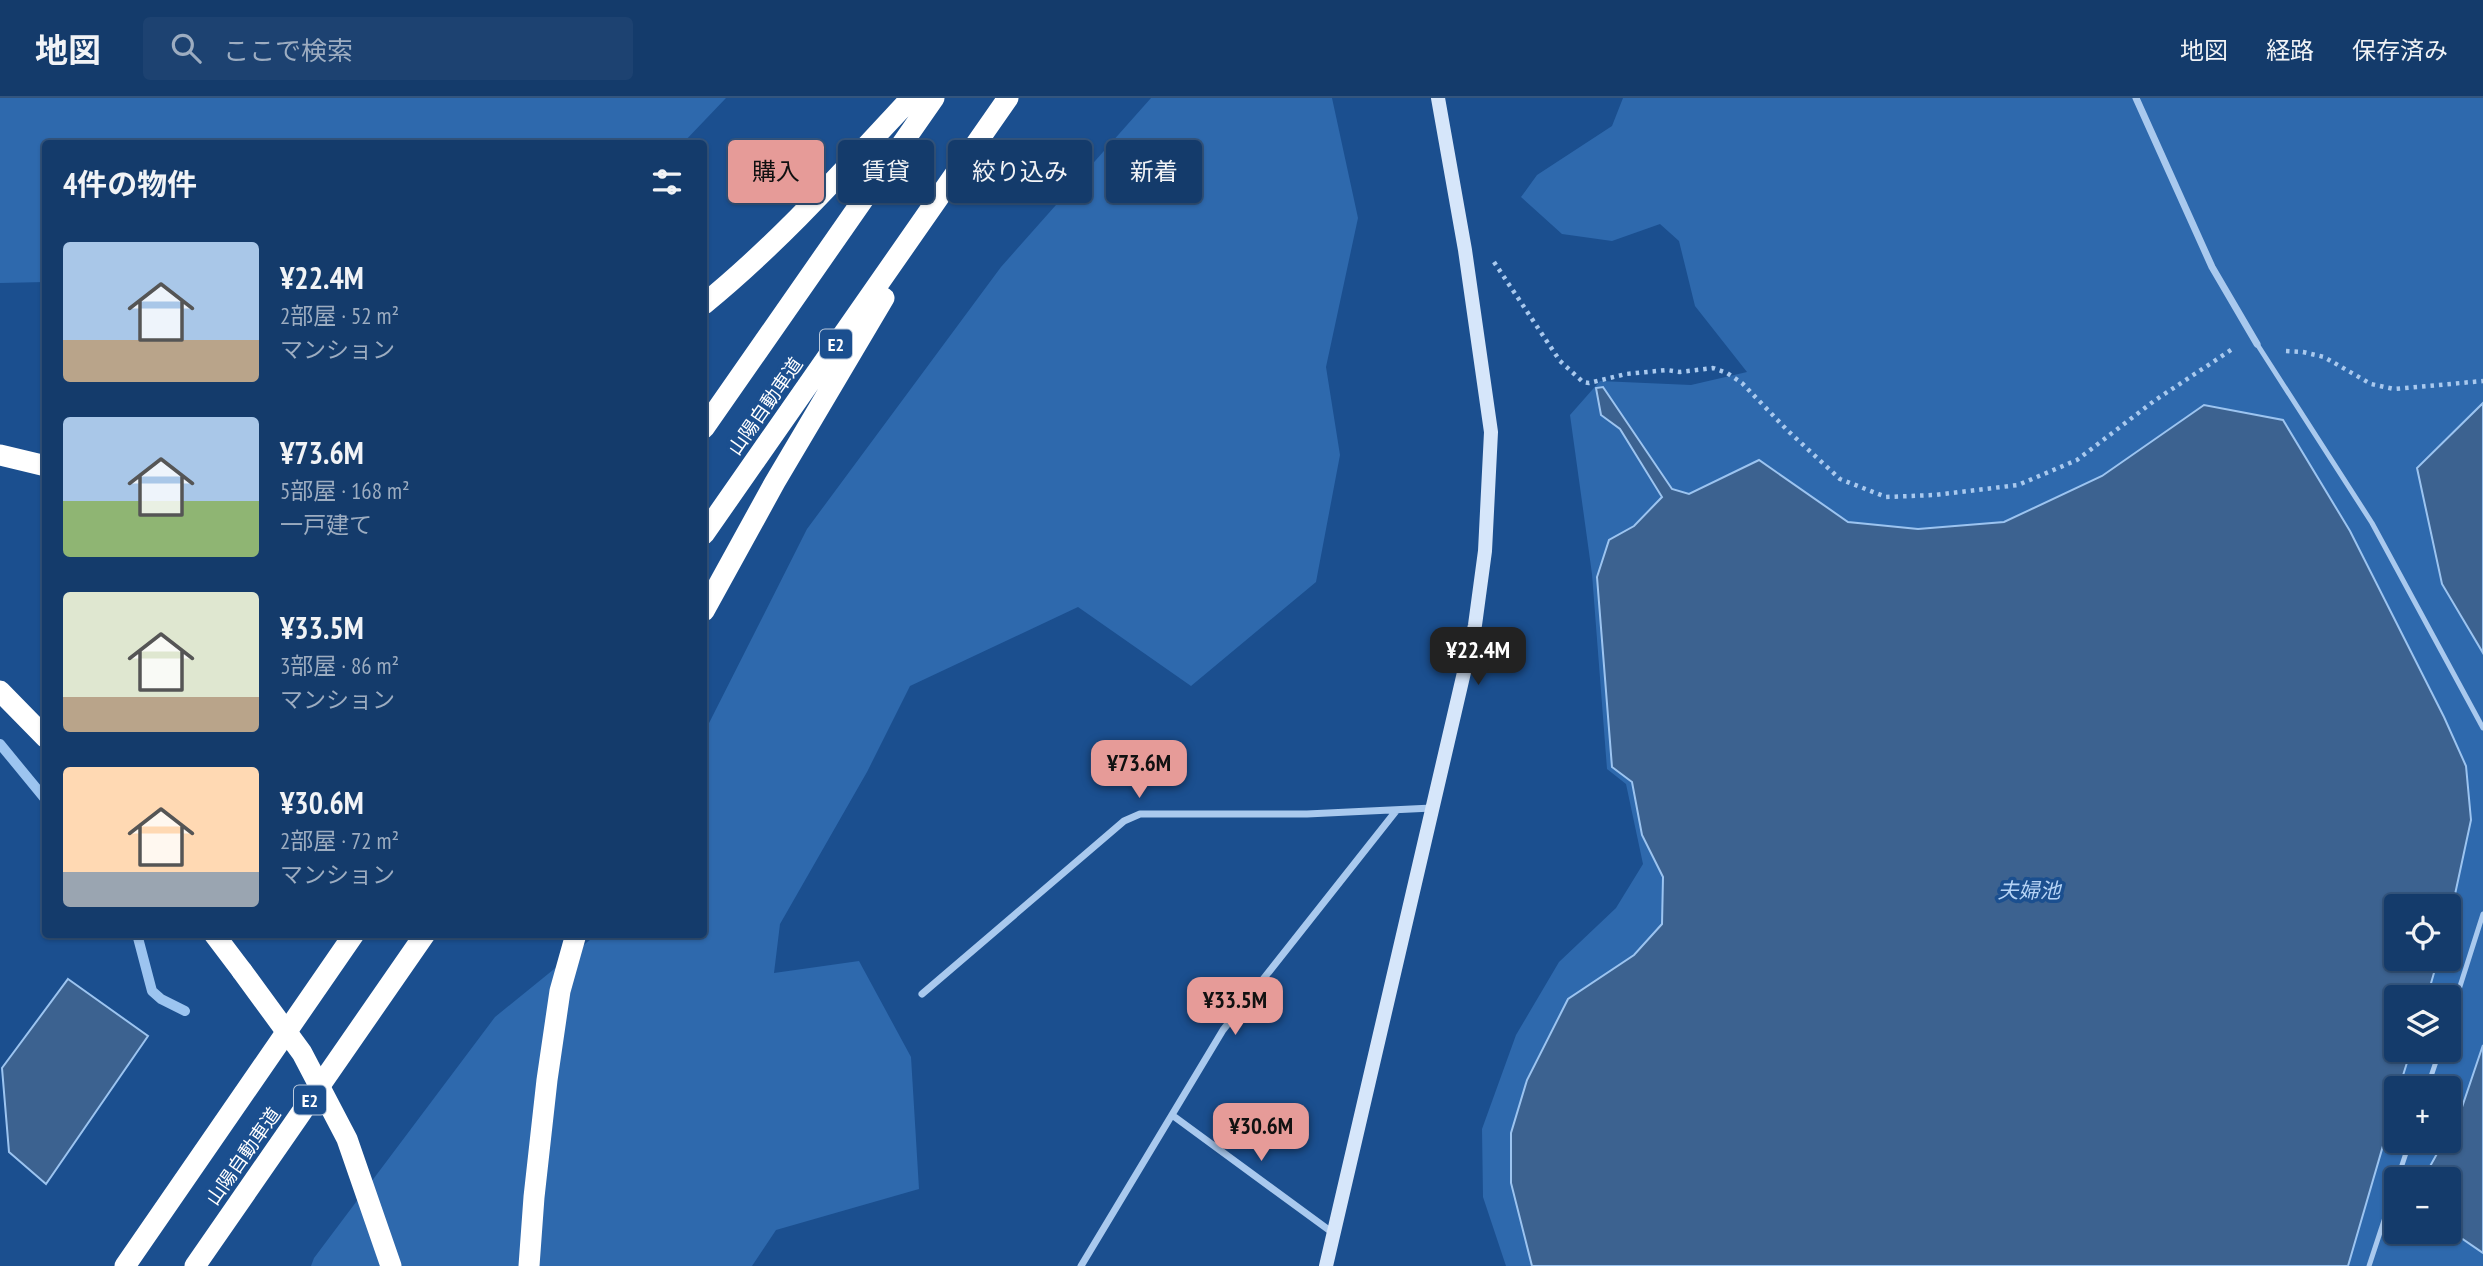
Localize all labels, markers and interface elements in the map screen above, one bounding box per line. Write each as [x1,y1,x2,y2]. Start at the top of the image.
search box [143,17,633,80]
text: 地図 [35,28,101,71]
icon: search [167,29,205,67]
text: ここで検索 [223,34,353,67]
text: 地図 [2180,35,2228,66]
text: 経路 [2266,35,2314,66]
text: 保存済み [2352,35,2448,66]
chip: 購入 [728,140,824,203]
chip: 賃貸 [838,140,934,203]
chip: 絞り込み [948,140,1092,203]
chip: 新着 [1106,140,1202,203]
icon: filters [648,163,686,201]
text: 4件の物件 [63,164,197,203]
text: ¥22.4M [280,258,364,297]
icon: home [119,270,203,354]
text: 2部屋 · 52 m² [280,301,399,330]
road number: E2 [820,330,852,358]
text: マンション [280,335,395,364]
street label: 山陽自動車道 [722,352,808,460]
text: ¥73.6M [280,433,364,472]
icon: home [119,445,203,529]
text: 5部屋 · 168 m² [280,476,410,505]
text: 一戸建て [280,510,372,539]
text: ¥33.5M [280,608,364,647]
icon: home [119,620,203,704]
pin: ¥22.4M [1421,628,1535,687]
text: ¥22.4M [1446,635,1510,664]
text: 3部屋 · 86 m² [280,651,399,680]
text: マンション [280,685,395,714]
pin: ¥73.6M [1082,740,1196,800]
text: ¥73.6M [1107,748,1171,777]
text: ¥30.6M [280,783,364,822]
icon: home [119,795,203,879]
text: 2部屋 · 72 m² [280,826,399,855]
text: マンション [280,860,395,889]
water label: 夫婦池 [1998,877,2062,904]
map controls [2384,894,2461,1244]
button: locate [2384,894,2461,971]
pin: ¥33.5M [1178,978,1292,1037]
text: ¥33.5M [1203,985,1267,1014]
button: layers [2384,985,2461,1062]
button: + [2384,1076,2461,1153]
road number: E2 [294,1085,326,1114]
street label: 山陽自動車道 [200,1102,286,1210]
pin: ¥30.6M [1204,1104,1318,1163]
text: ¥30.6M [1229,1111,1293,1140]
button: − [2384,1167,2461,1244]

